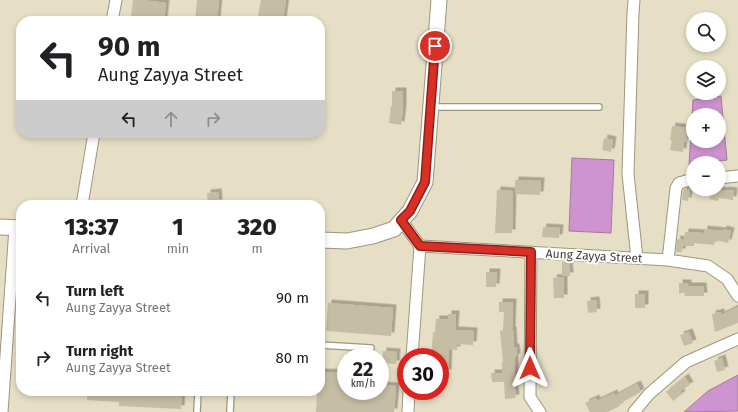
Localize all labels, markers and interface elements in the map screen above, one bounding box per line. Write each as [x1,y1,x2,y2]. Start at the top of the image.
map controls [686,12,726,196]
button: search [686,12,726,52]
pin [418,29,452,63]
text: 90 m [98,30,160,63]
icon: left [32,32,84,84]
icon: arrive [424,35,446,57]
button: layers [686,60,726,100]
text: Aung Zayya Street [98,64,243,86]
icon: left [118,108,140,130]
icon: ahead [160,108,182,130]
icon: right [202,108,224,130]
button: + [686,108,726,148]
button: − [686,156,726,196]
text: 13:37 [64,213,118,241]
text: 1 [172,213,184,241]
text: 320 [237,213,277,241]
text: Arrival [72,241,110,256]
text: min [167,241,189,256]
text: m [251,241,263,256]
street label: Aung Zayya Street [545,246,643,266]
text: Turn left [66,282,124,300]
icon: left [32,287,54,309]
text: 90 m [276,289,309,307]
text: Aung Zayya Street [66,300,171,315]
text: Turn right [66,342,133,360]
icon: right [32,347,54,369]
position arrow [509,347,551,389]
speed limit sign: 30 [397,348,449,400]
text: 80 m [276,349,309,367]
text: 22 [353,357,373,381]
text: Aung Zayya Street [66,360,171,375]
text: km/h [351,378,375,390]

